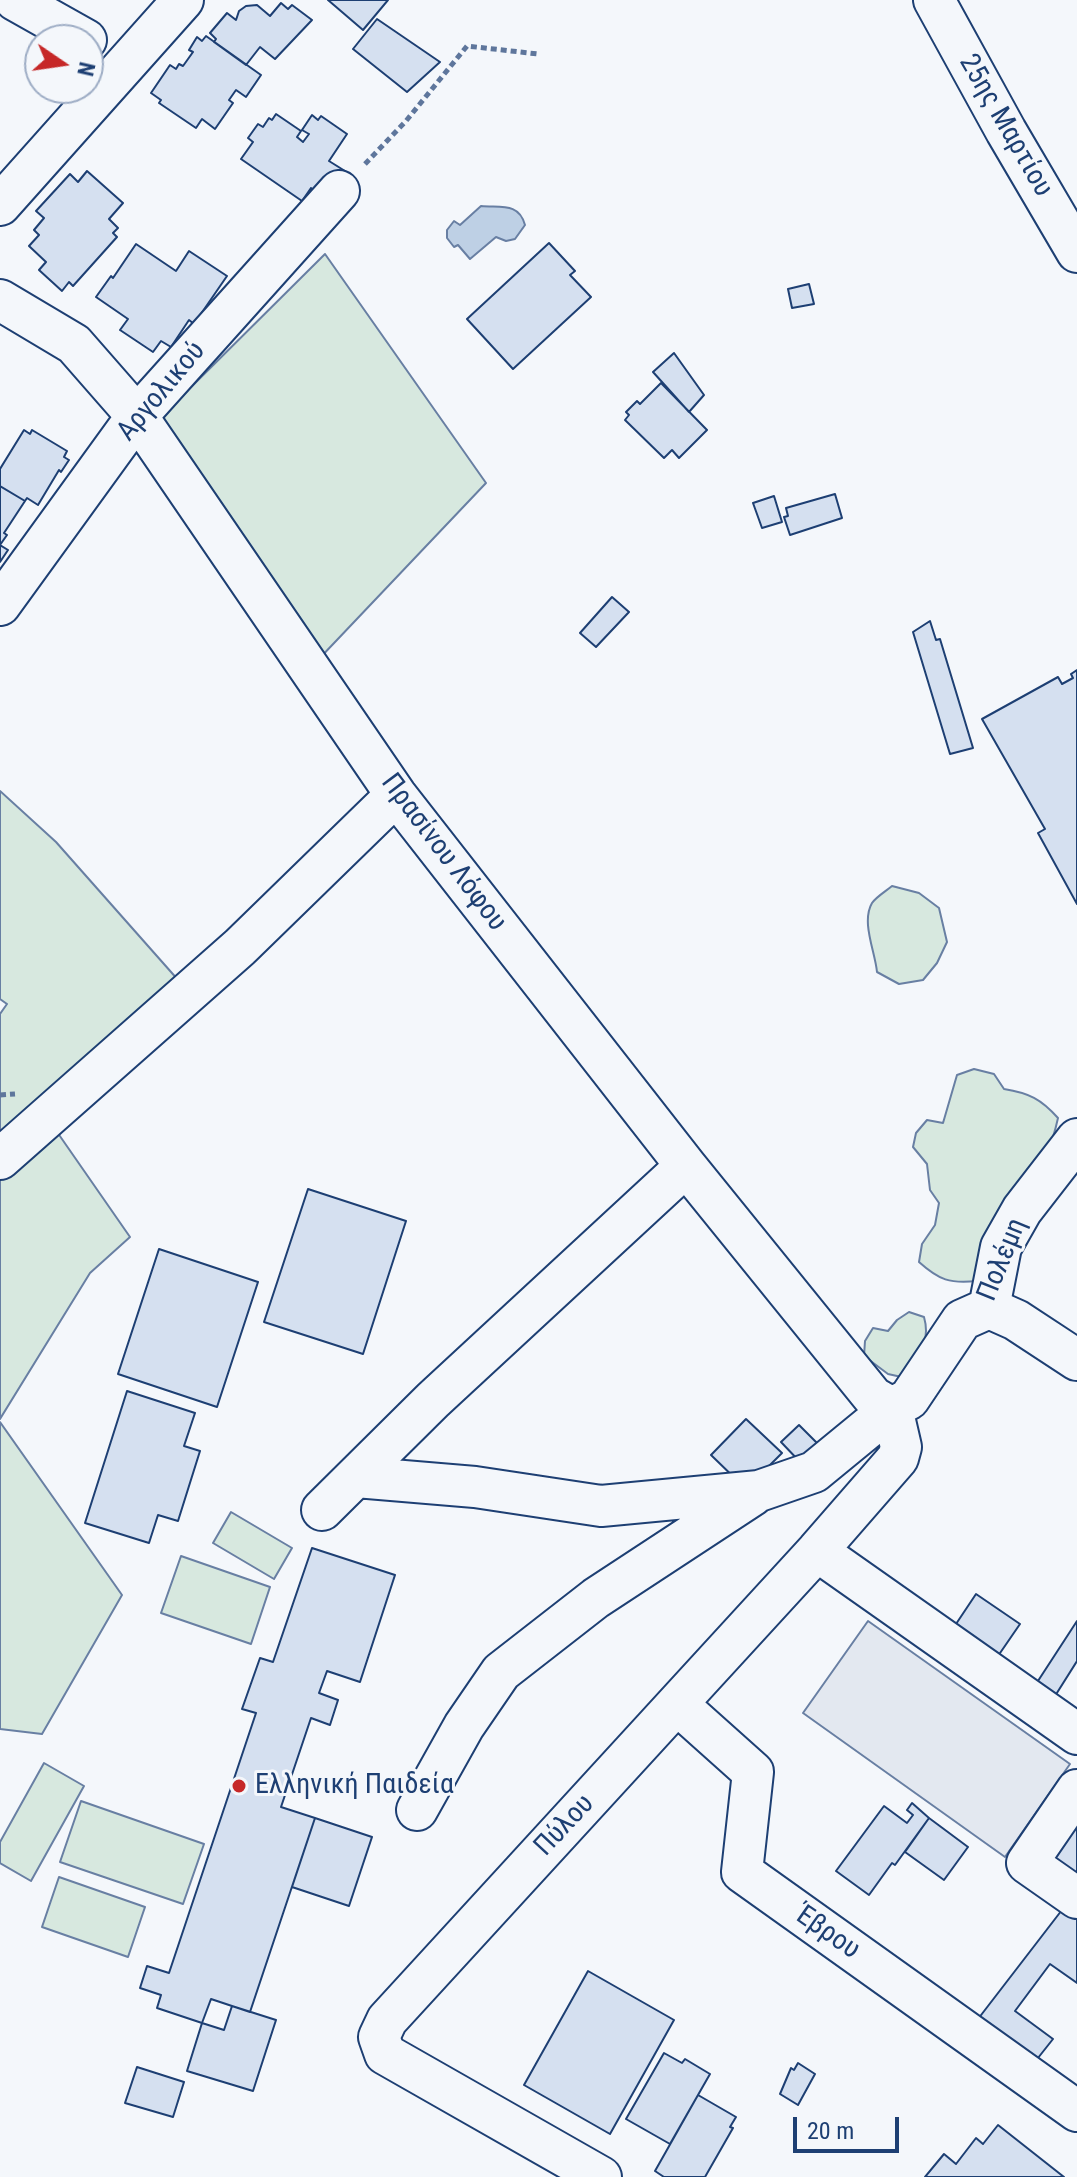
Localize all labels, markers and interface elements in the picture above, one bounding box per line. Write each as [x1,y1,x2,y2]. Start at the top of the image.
north arrow [24,24,104,104]
street label: 25ης Μαρτίου [951,49,1059,203]
text: N [72,60,100,78]
street label: Αργολικού [111,335,213,449]
street label: Πρασίνου Λόφου [373,768,513,938]
street label: Πολέμη [971,1214,1035,1306]
place label: Ελληνική Παιδεία [255,1769,454,1803]
marker: Ελληνική Παιδεία [230,1777,248,1795]
street label: Πύλου [528,1788,602,1864]
street label: Έβρου [788,1899,866,1967]
scale bar [797,2101,903,2151]
text: 20 m [807,2117,854,2145]

